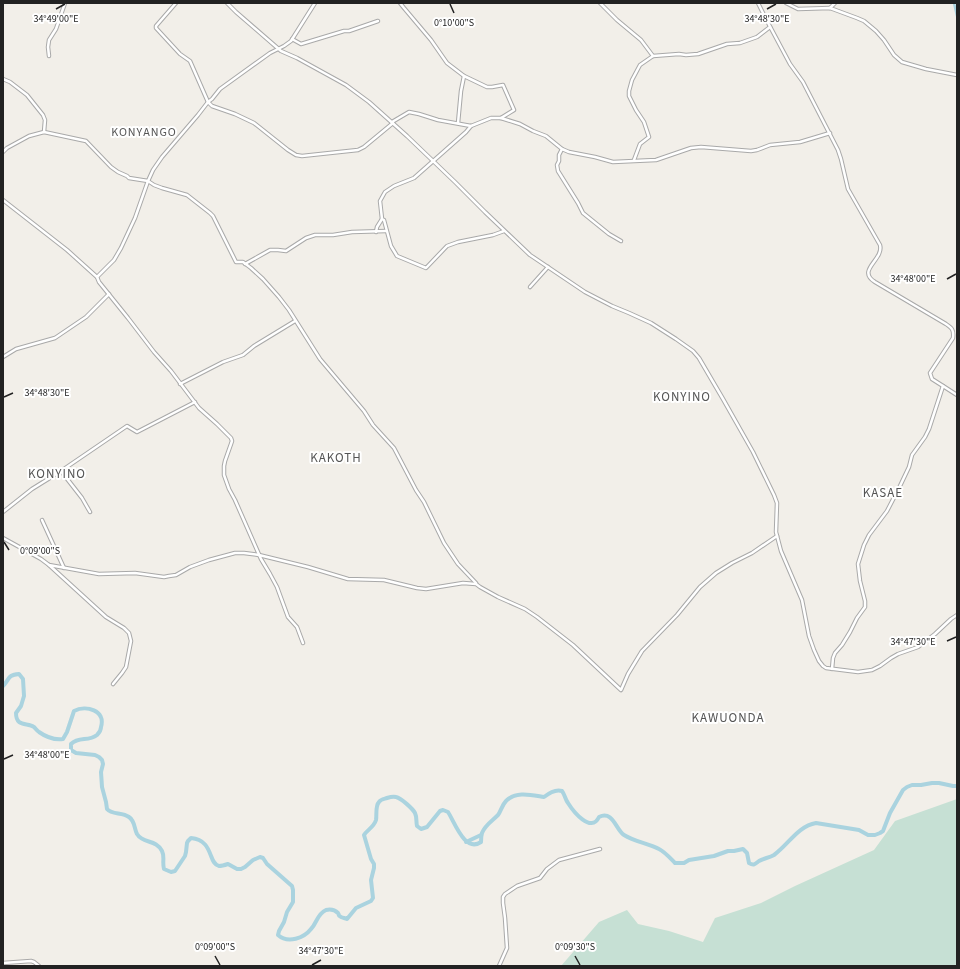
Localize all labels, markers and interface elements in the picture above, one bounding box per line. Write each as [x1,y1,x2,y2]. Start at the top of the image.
text: 34°49'00"E [33,12,79,26]
text: 34°48'30"E [744,12,790,26]
text: 0°10'00"S [434,16,474,30]
district label: KONYANGO [111,124,177,141]
text: 34°48'00"E [890,272,936,286]
text: 34°48'30"E [24,386,70,400]
district label: KONYINO [653,388,711,406]
district label: KAKOTH [310,449,362,467]
district label: KONYINO [28,465,86,483]
district label: KASAE [863,484,903,502]
text: 0°09'00"S [20,544,60,558]
text: 34°47'30"E [890,635,936,649]
district label: KAWUONDA [691,709,765,727]
text: 34°48'00"E [24,748,70,762]
text: 0°09'00"S [195,940,235,954]
text: 0°09'30"S [555,940,595,954]
text: 34°47'30"E [298,944,344,958]

